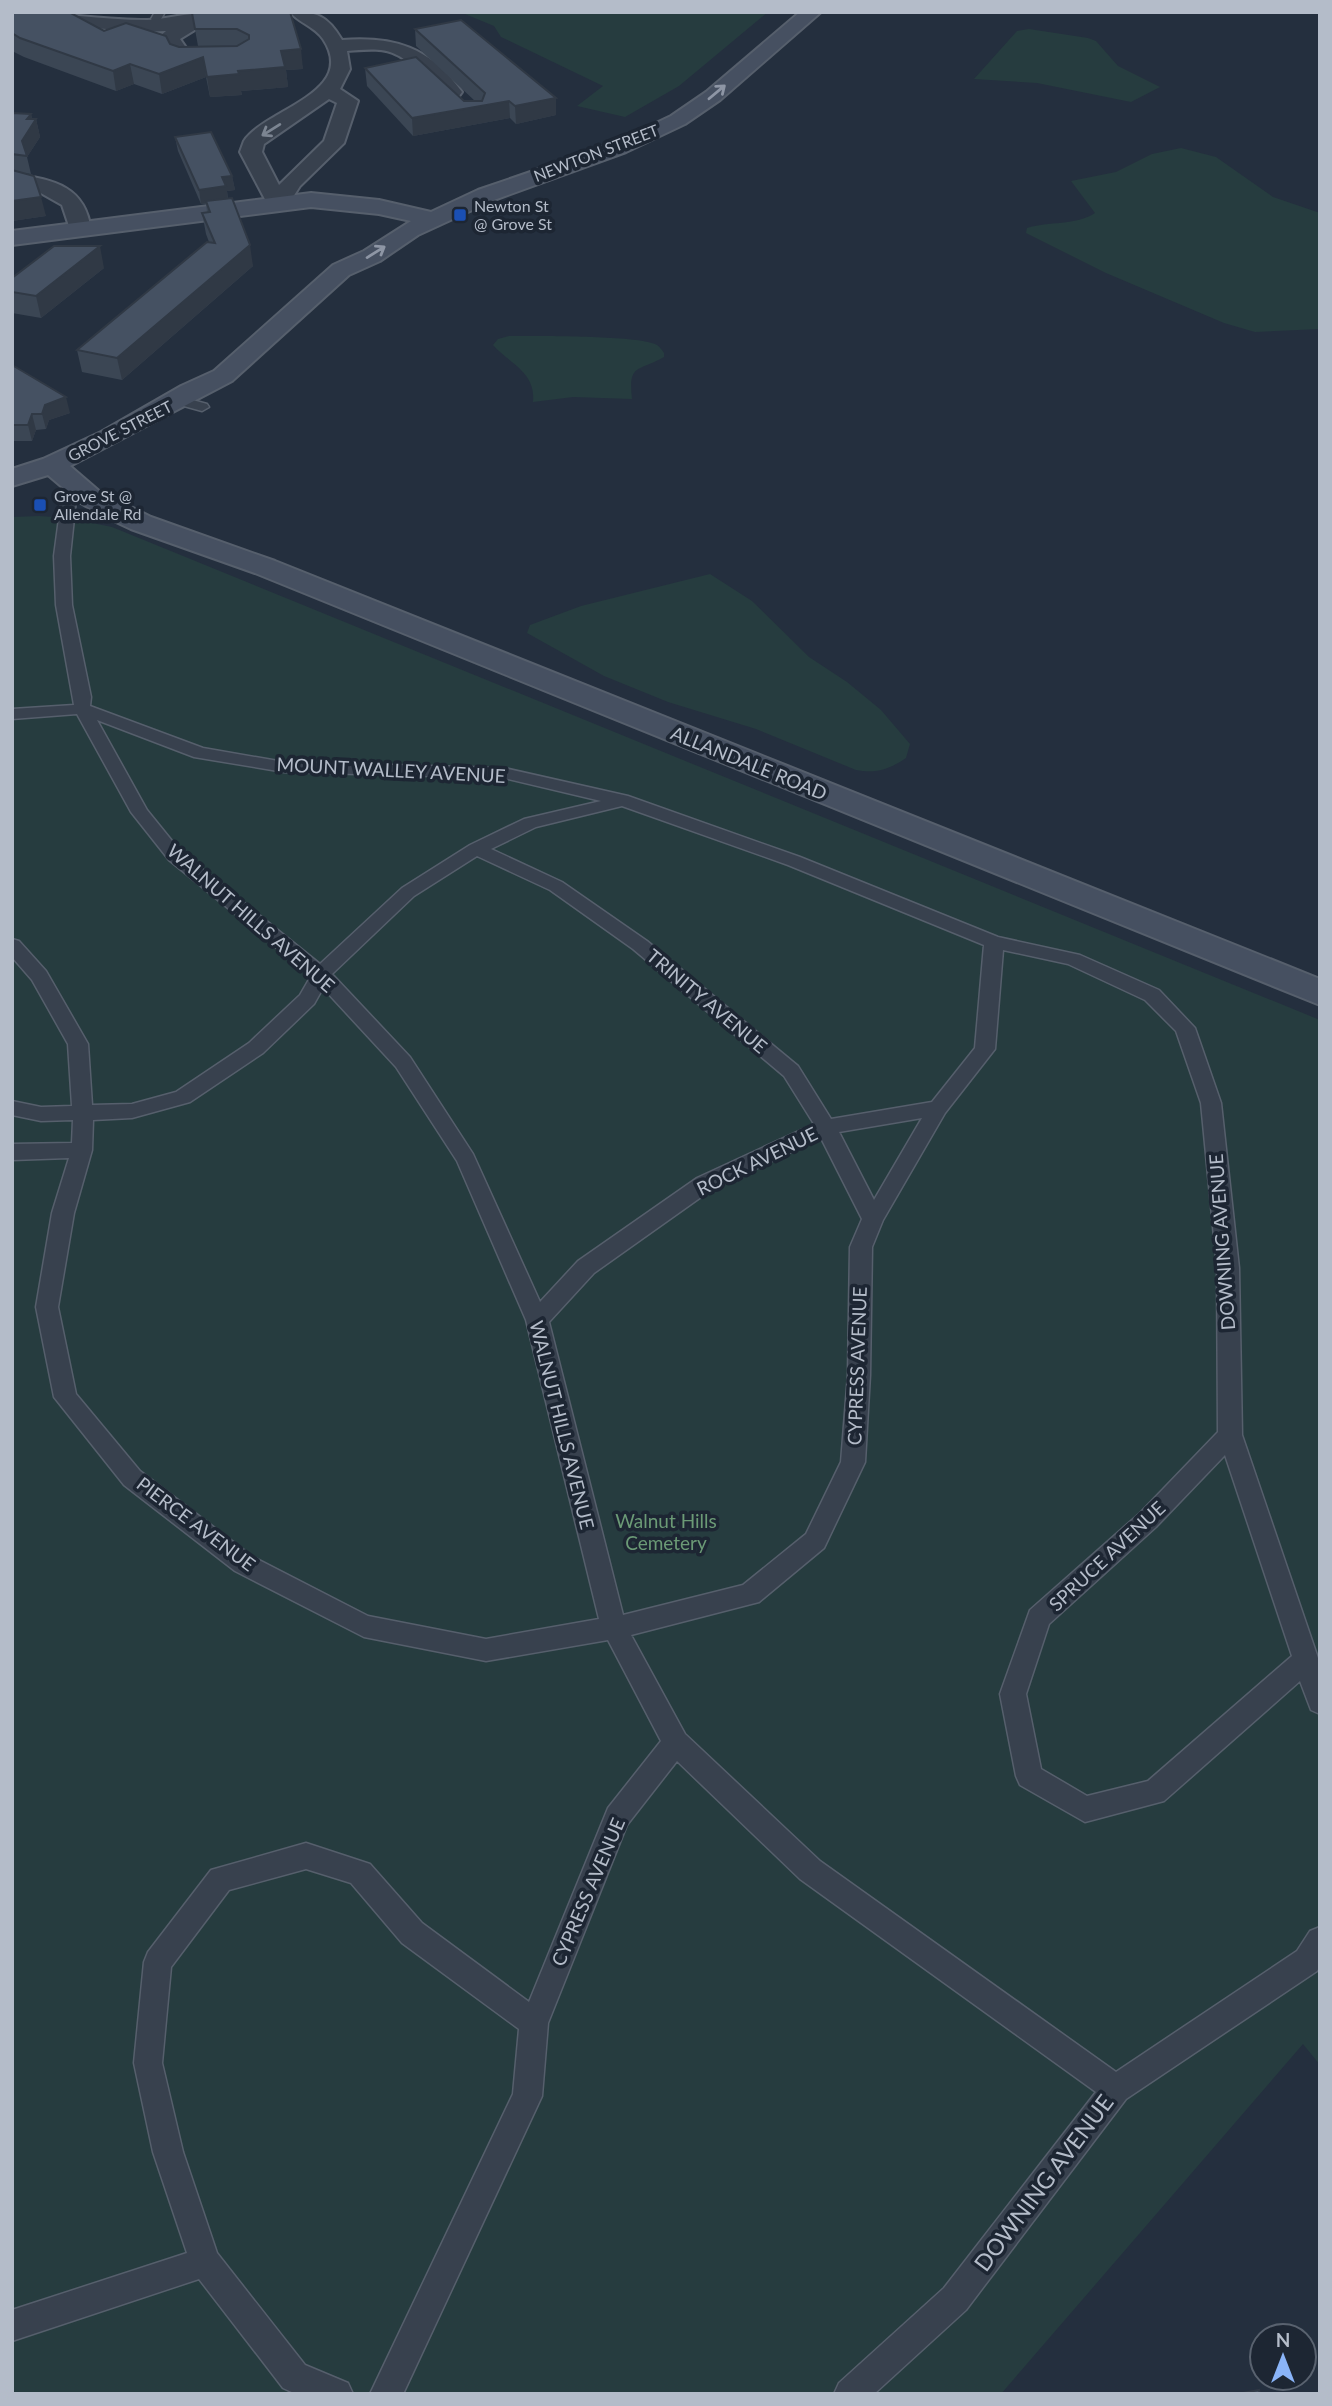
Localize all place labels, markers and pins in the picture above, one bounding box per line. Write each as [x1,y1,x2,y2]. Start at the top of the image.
place label: Newton St @ Grove St [474,196,552,233]
marker: Newton St @ Grove St [452,207,468,223]
place label: Grove St @ Allendale Rd [54,486,142,523]
marker: Grove St @ Allendale Rd [32,497,48,513]

